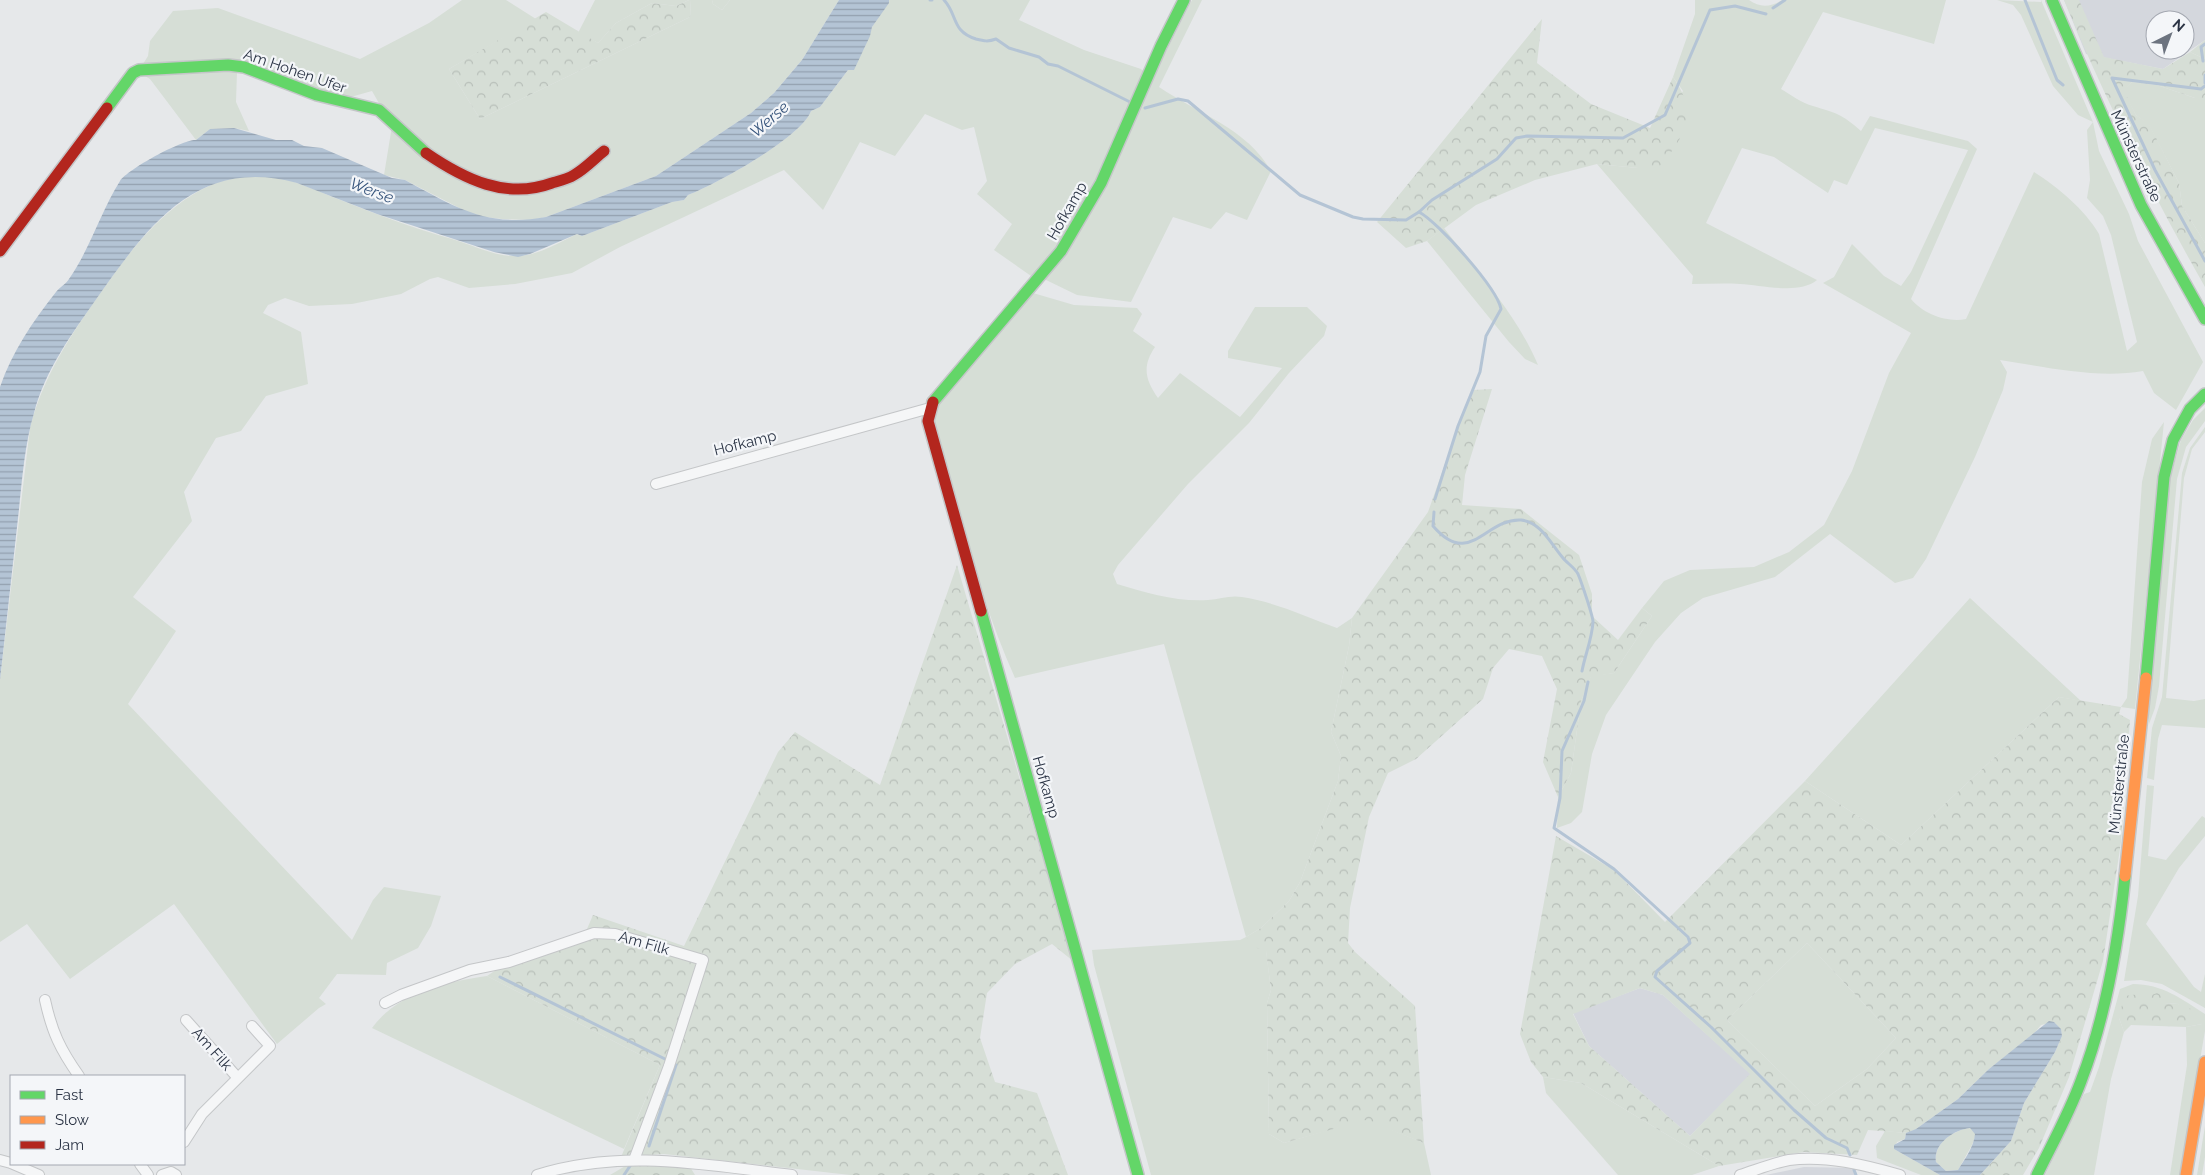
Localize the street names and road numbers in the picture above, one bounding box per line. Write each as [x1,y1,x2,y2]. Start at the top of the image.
street label: Am Hohen Ufer [241,45,350,97]
street label: Münsterstraße [2107,107,2165,205]
street label: Hofkamp [1043,179,1091,243]
street label: Hofkamp [712,427,778,459]
street label: Münsterstraße [2105,733,2133,835]
street label: Hofkamp [1029,754,1063,820]
street label: Am Filk [617,927,671,959]
street label: Am Filk [188,1024,236,1074]

